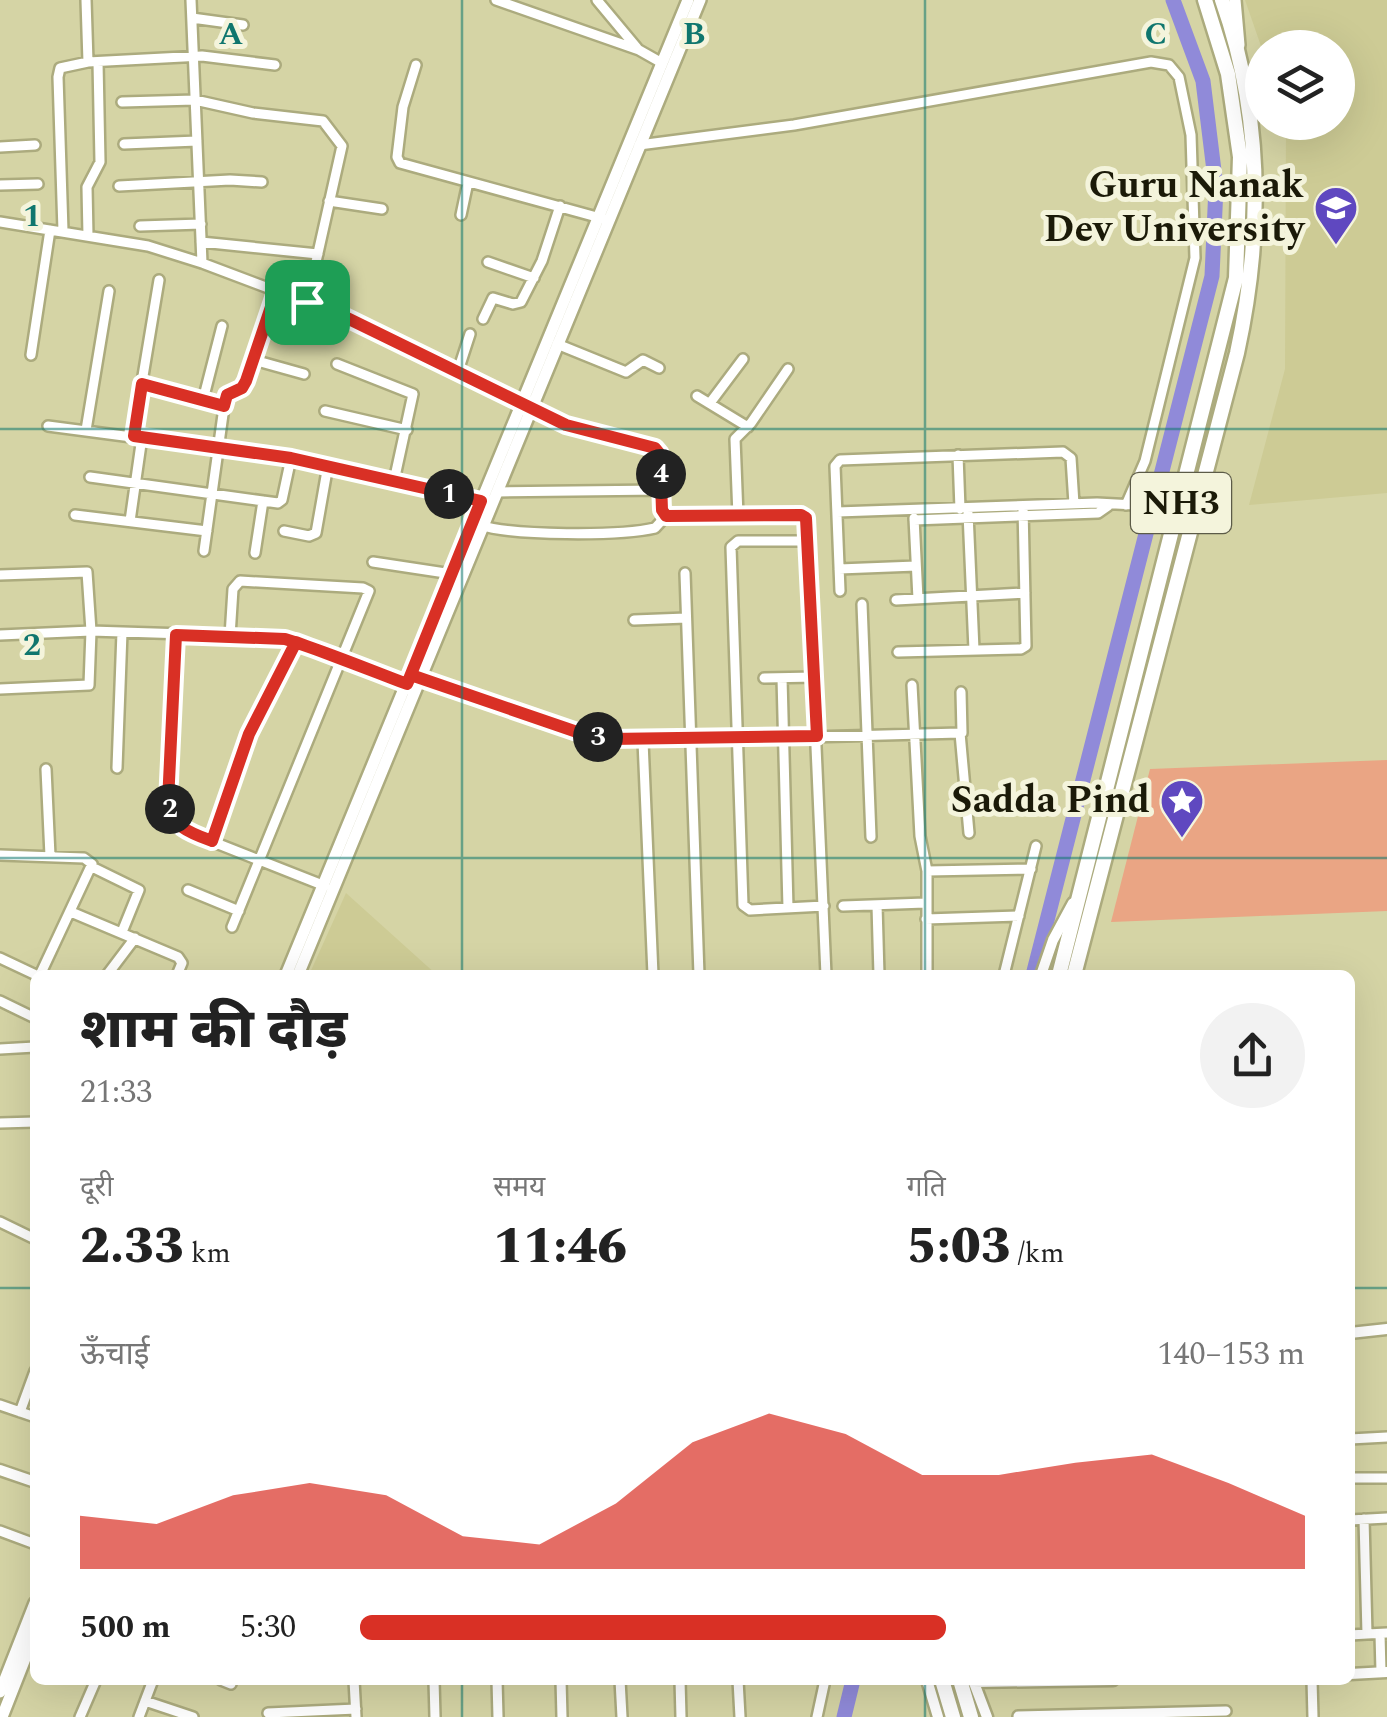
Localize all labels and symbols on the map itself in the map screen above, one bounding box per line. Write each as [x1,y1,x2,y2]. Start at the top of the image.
text: A [219,10,244,59]
text: B [683,10,705,59]
text: C [1145,10,1167,59]
place label: Guru Nanak Dev University [1044,157,1306,259]
school or university icon: Guru Nanak Dev University [1313,185,1359,246]
text: 1 [23,192,41,241]
pin [265,260,350,345]
pin: 4 [636,449,686,499]
pin: 1 [424,469,474,519]
road number: NH3 [1131,473,1231,533]
text: 2 [23,621,41,670]
pin: 3 [573,712,623,762]
place label: Sadda Pind [951,772,1150,830]
place icon: Sadda Pind [1159,778,1205,839]
pin: 2 [145,784,195,834]

